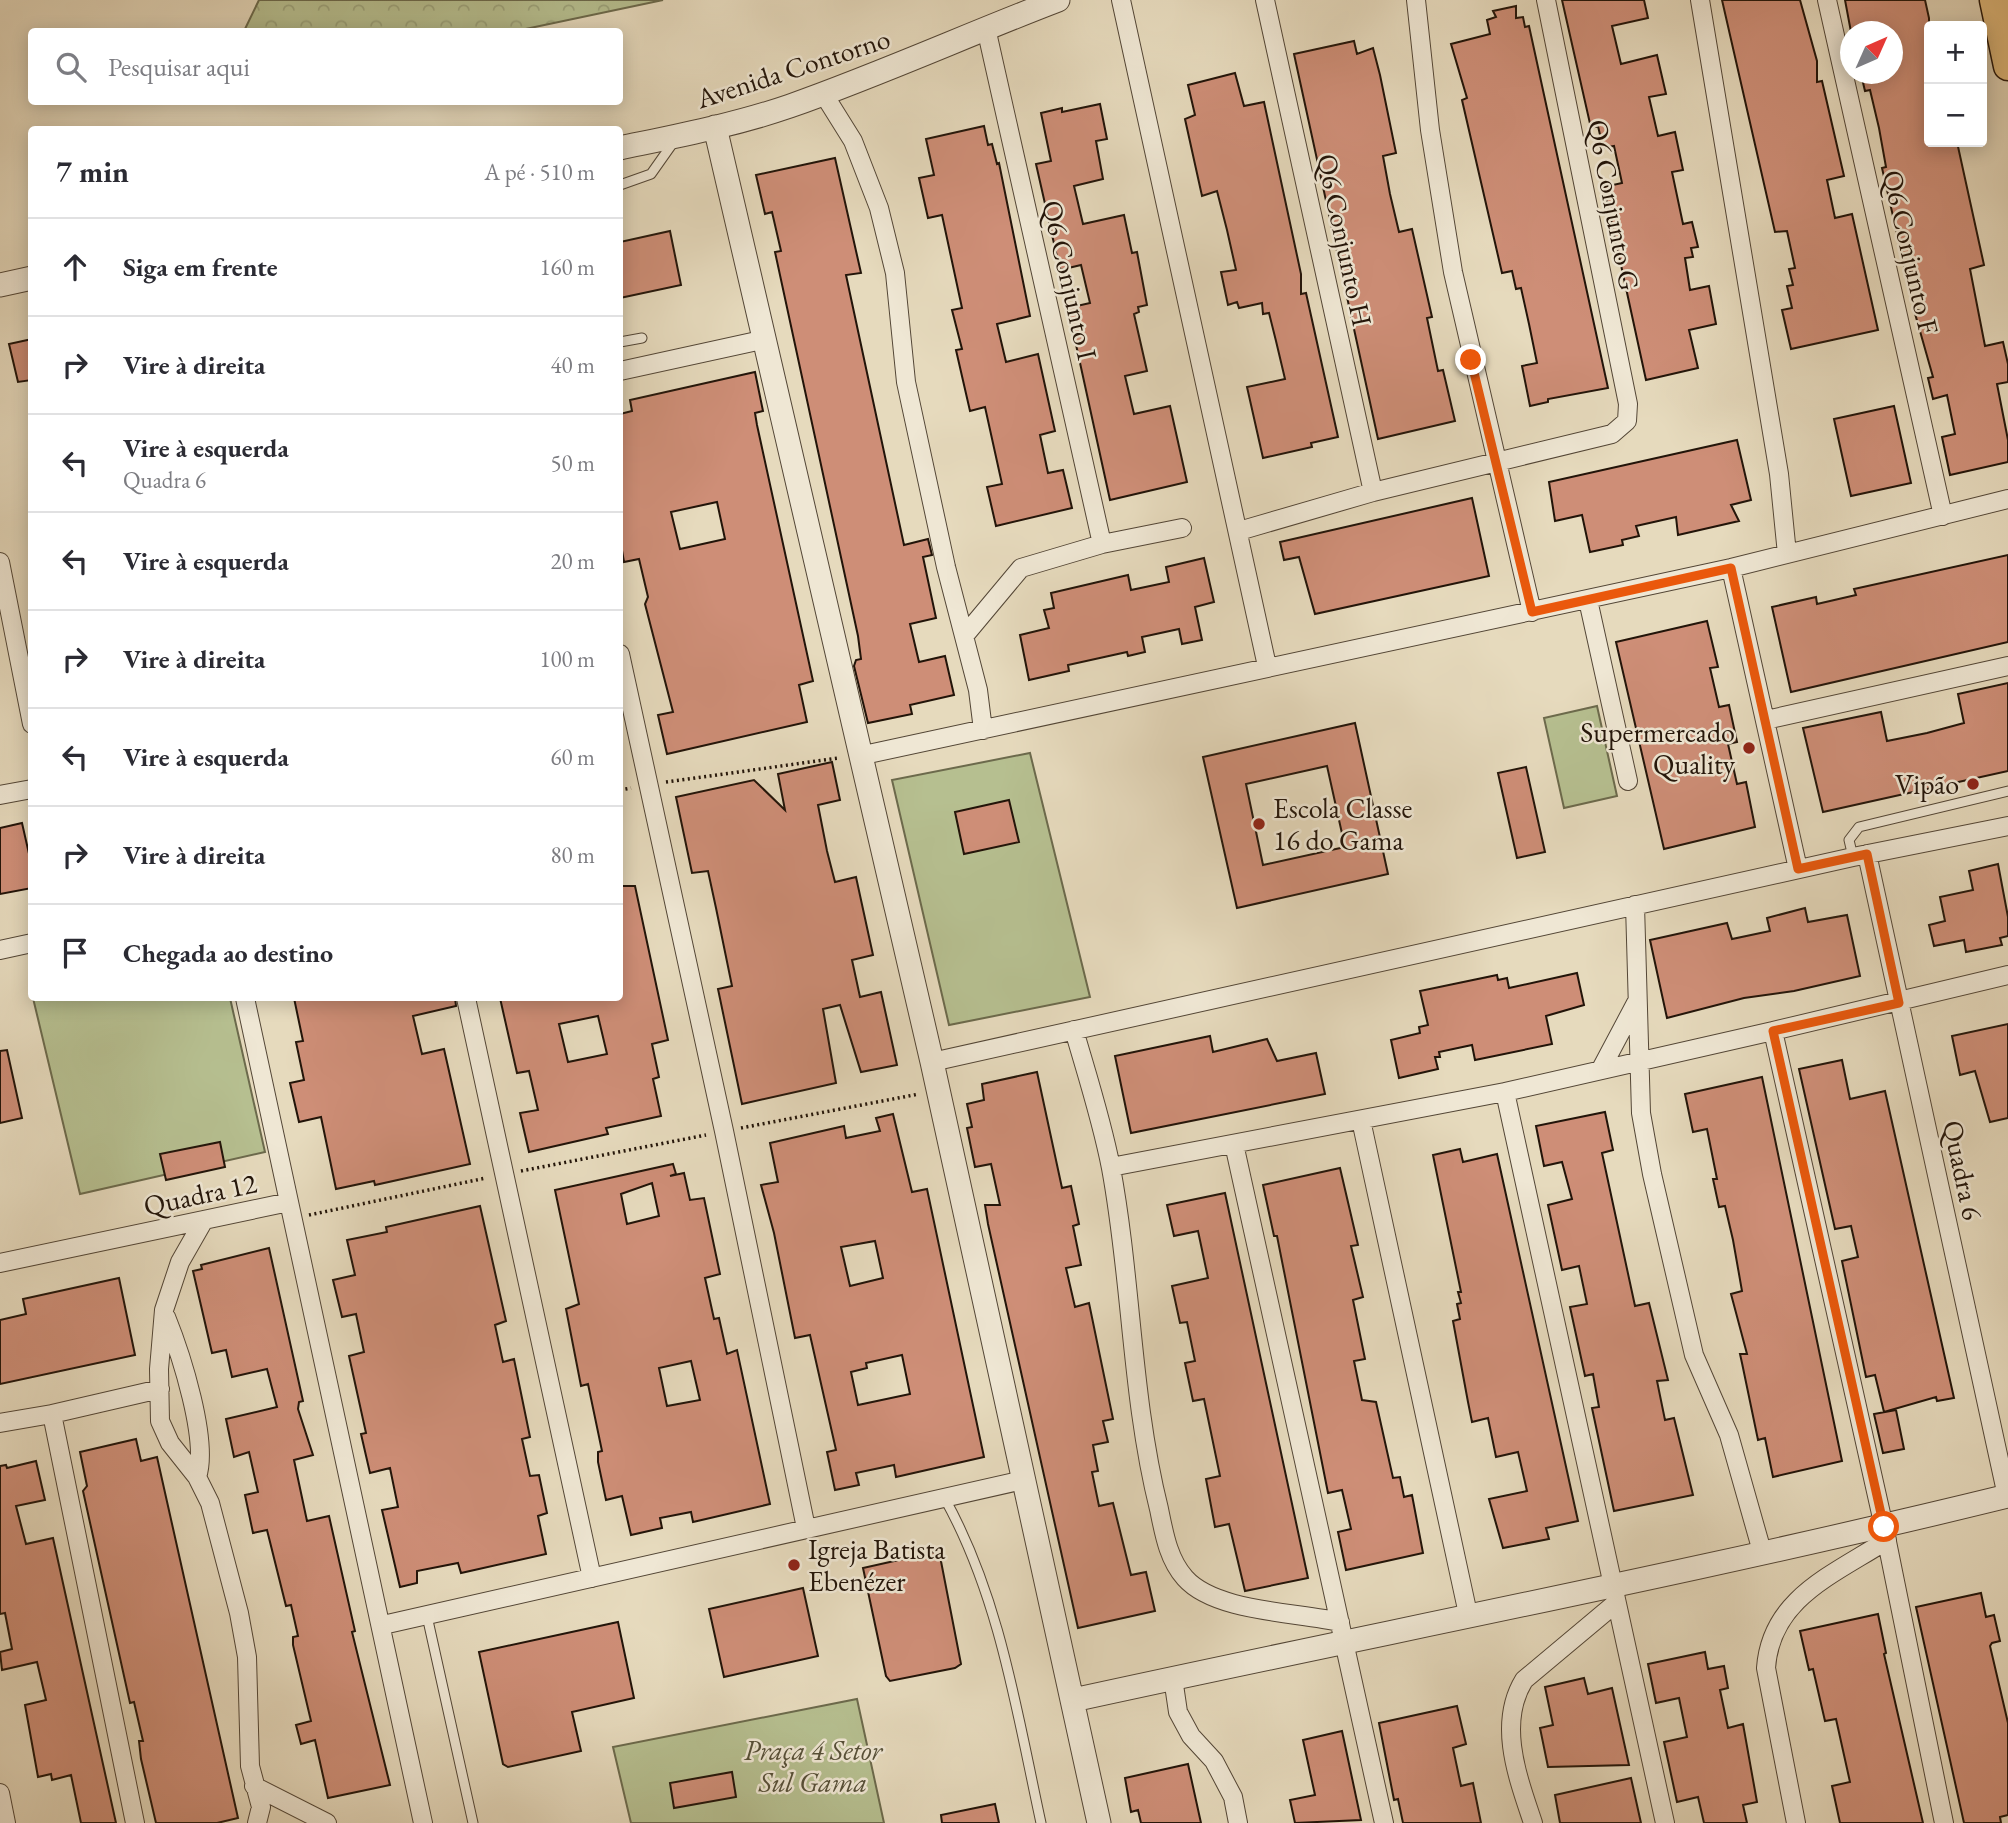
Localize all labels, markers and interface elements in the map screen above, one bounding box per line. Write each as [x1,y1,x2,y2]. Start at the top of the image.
street label: Avenida Contorno [691,20,894,117]
north arrow [1840,21,1903,84]
map controls [1924,21,1987,147]
button: + [1924,21,1987,84]
search box [28,28,623,105]
icon: search [52,48,90,86]
text: Pesquisar aqui [108,50,250,84]
button: − [1924,84,1987,147]
street label: Q6 Conjunto G [1580,116,1648,294]
street label: Q6 Conjunto H [1309,150,1381,330]
text: 7 min [56,152,129,191]
text: A pé · 510 m [484,157,595,187]
street label: Q6 Conjunto F [1875,166,1947,338]
street label: Q6 Conjunto I [1034,197,1106,364]
icon: ahead [56,248,94,286]
text: Siga em frente [123,250,278,284]
text: 160 m [539,252,595,282]
route end [1455,344,1486,375]
icon: right [56,346,94,384]
text: Vire à direita [123,348,265,382]
text: 40 m [550,350,595,380]
text: Vire à esquerda [123,431,289,465]
icon: left [56,444,94,482]
text: 50 m [550,448,595,478]
text: Quadra 6 [123,465,206,495]
icon: left [56,542,94,580]
text: Vire à esquerda [123,544,289,578]
text: 20 m [550,546,595,576]
icon: right [56,640,94,678]
text: Vire à direita [123,642,265,676]
text: 100 m [539,644,595,674]
place label: Supermercado Quality [1580,714,1736,782]
icon: left [56,738,94,776]
text: Vire à esquerda [123,740,289,774]
marker: Supermercado Quality [1741,740,1757,756]
text: 60 m [550,742,595,772]
place label: Vipão [1895,766,1959,802]
marker: Vipão [1965,776,1981,792]
place label: Escola Classe 16 do Gama [1273,790,1412,858]
marker: Escola Classe 16 do Gama [1251,816,1267,832]
icon: right [56,836,94,874]
text: Vire à direita [123,838,265,872]
text: 80 m [550,840,595,870]
icon: arrive [56,934,94,972]
text: Chegada ao destino [123,936,333,970]
street label: Quadra 6 [1935,1117,1991,1223]
street label: Quadra 12 [140,1164,260,1224]
route start [1868,1511,1899,1542]
place label: Igreja Batista Ebenézer [808,1531,946,1599]
marker: Igreja Batista Ebenézer [786,1557,802,1573]
park label: Praça 4 Setor Sul Gama [744,1732,884,1800]

